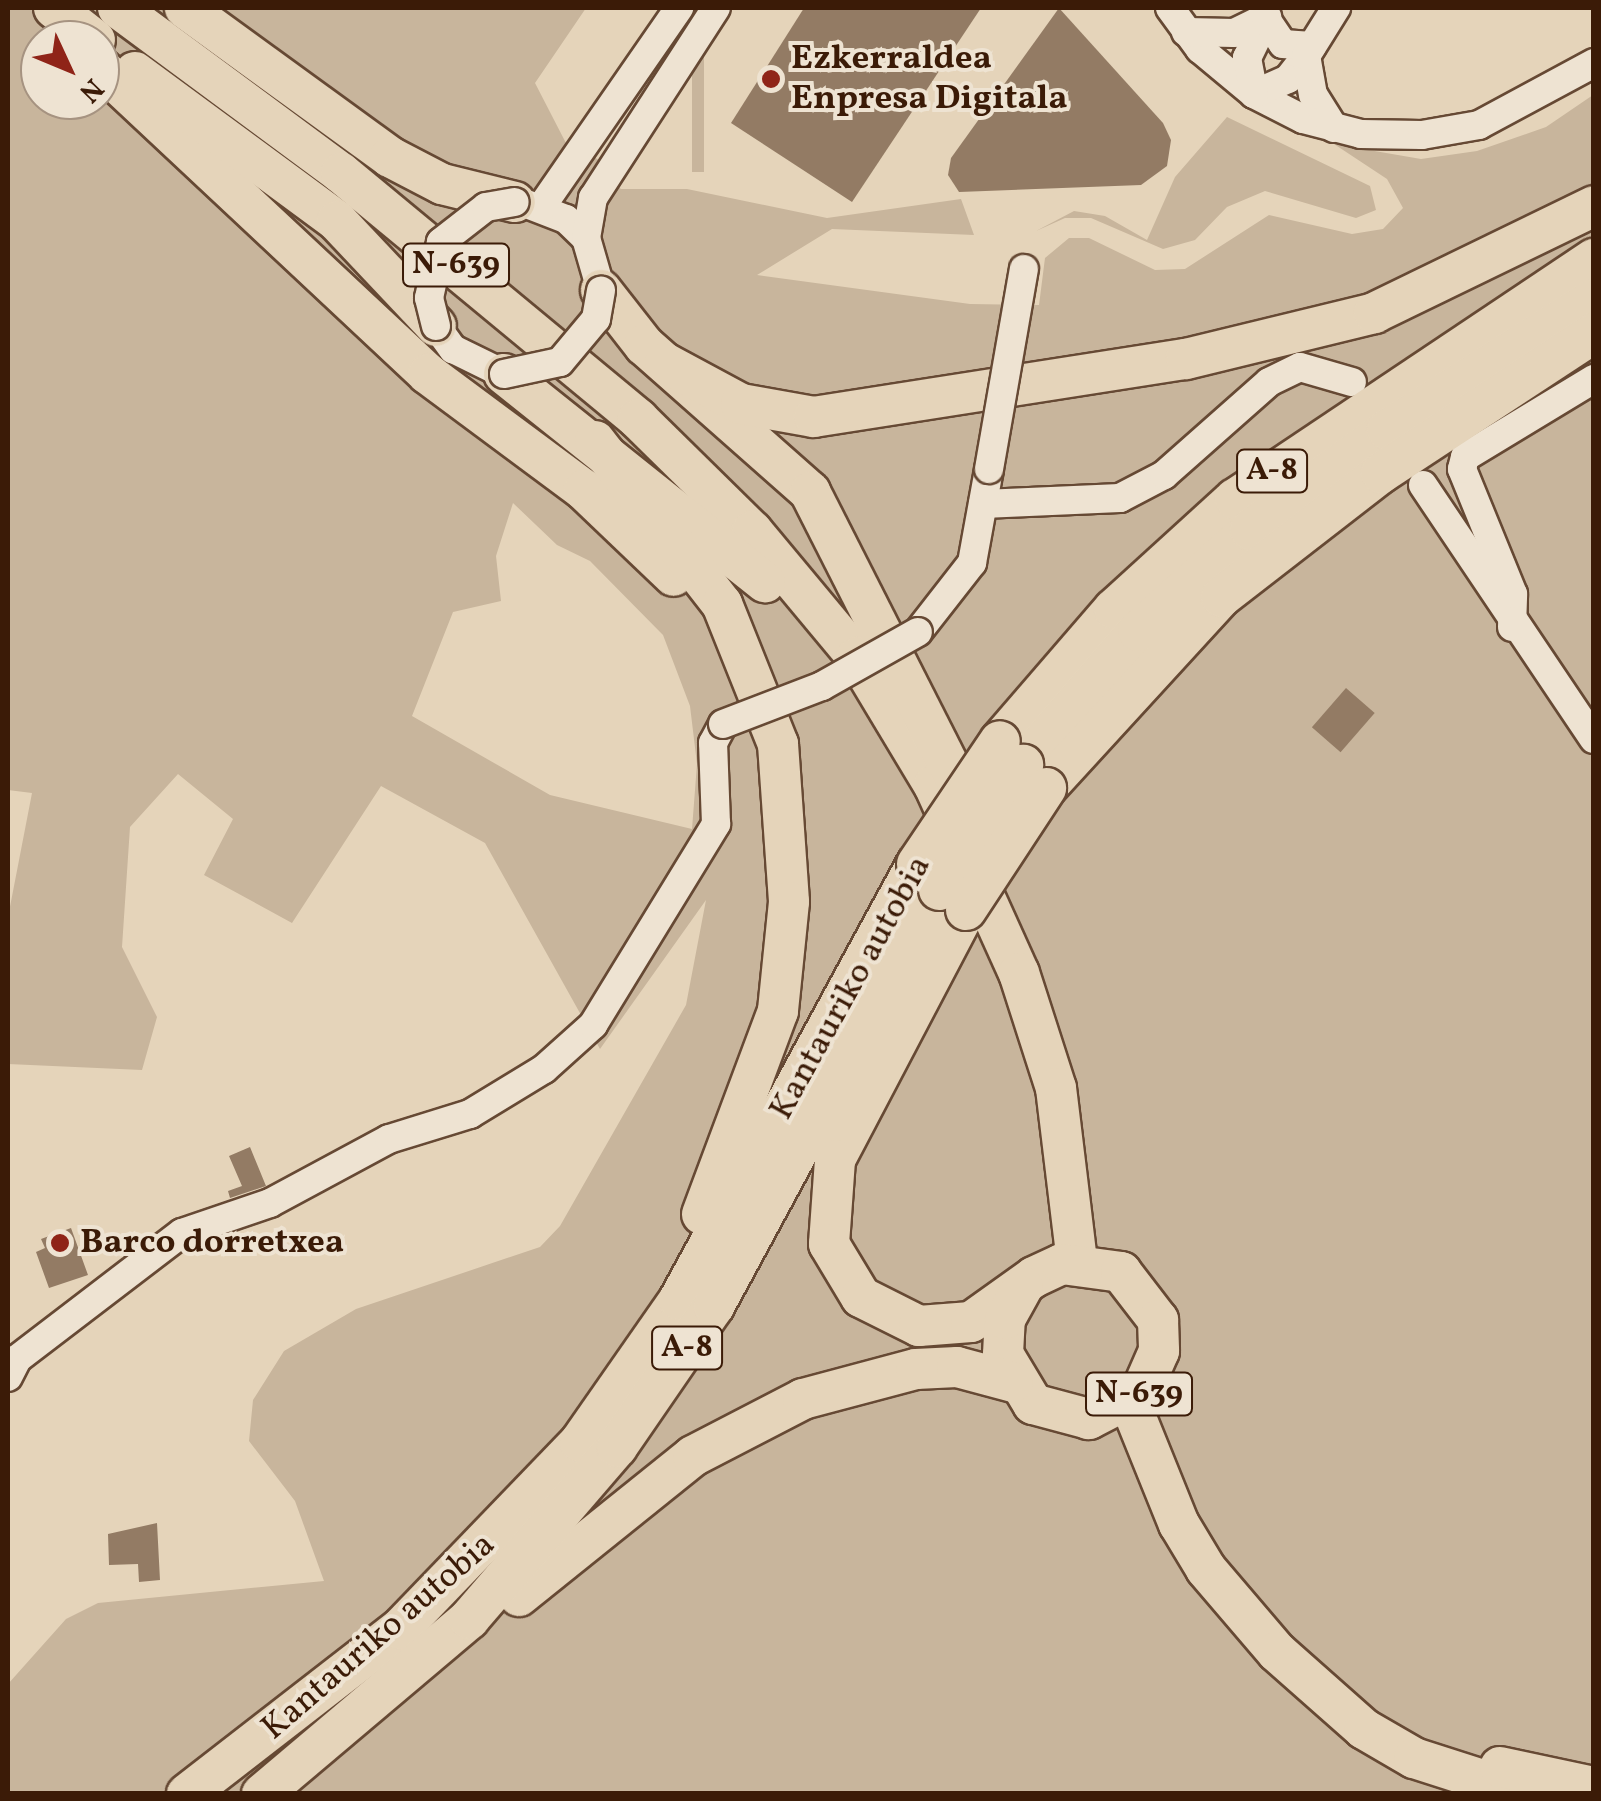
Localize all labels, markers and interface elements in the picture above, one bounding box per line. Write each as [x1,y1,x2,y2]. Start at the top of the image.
north arrow [20,20,120,120]
place label: Ezkerraldea Enpresa Digitala [791,38,1068,120]
marker: Ezkerraldea Enpresa Digitala [760,68,782,90]
text: N [69,69,112,111]
road number: N-639 [401,238,511,292]
road number: A-8 [1234,444,1310,498]
street label: Kantauriko autobia [761,849,941,1127]
place label: Barco dorretxea [80,1222,344,1264]
marker: Barco dorretxea [49,1232,71,1254]
road number: A-8 [650,1321,724,1375]
road number: N-639 [1084,1367,1194,1421]
street label: Kantauriko autobia [254,1524,504,1750]

